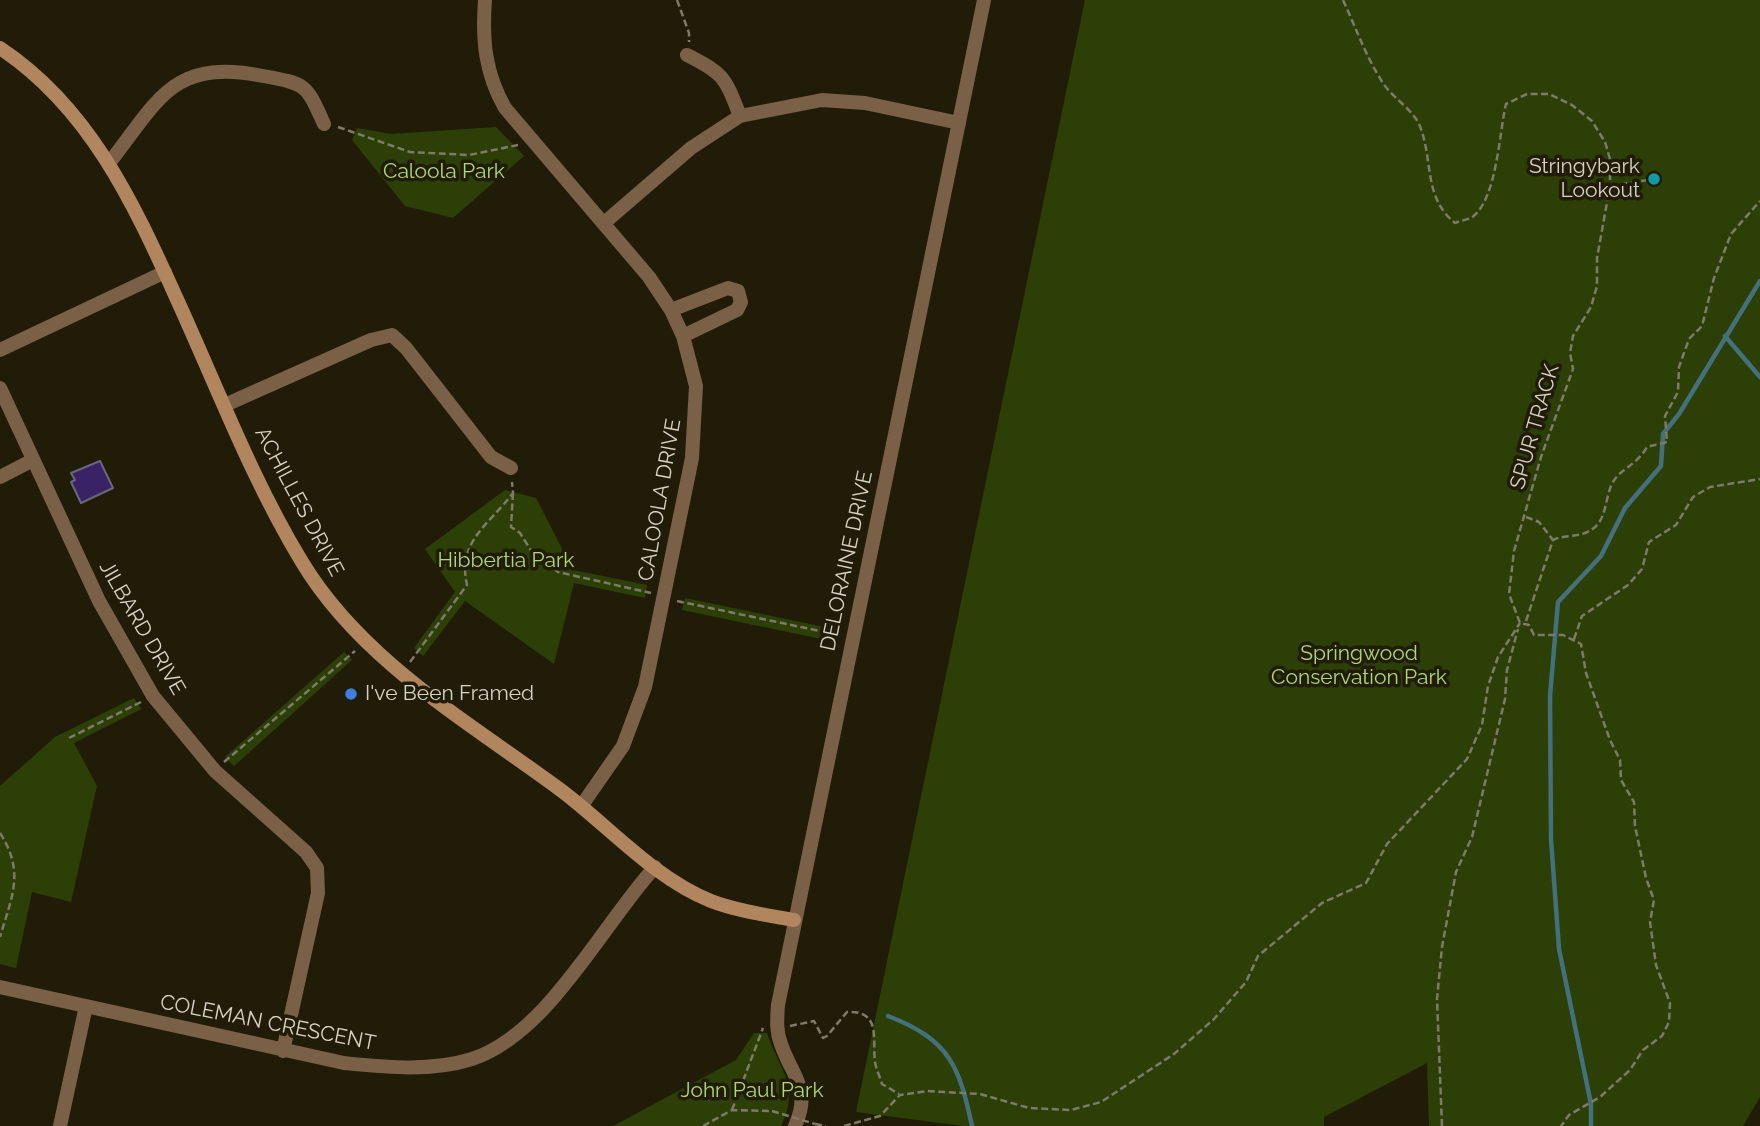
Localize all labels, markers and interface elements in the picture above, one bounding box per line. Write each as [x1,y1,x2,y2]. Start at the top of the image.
place label: Stringybark Lookout [1529,154,1640,204]
park label: Caloola Park [383,159,505,185]
marker: Stringybark Lookout [1646,171,1662,187]
street label: SPUR TRACK [1505,362,1565,492]
street label: CALOOLA DRIVE [633,417,687,583]
street label: ACHILLES DRIVE [249,423,349,581]
street label: DELORAINE DRIVE [816,469,878,653]
park label: Hibbertia Park [438,548,574,574]
street label: JILBARD DRIVE [93,557,191,699]
park label: Springwood Conservation Park [1271,641,1447,691]
place label: I've Been Framed [365,681,534,707]
marker: I've Been Framed [343,686,359,702]
street label: COLEMAN CRESCENT [158,990,378,1056]
park label: John Paul Park [680,1078,824,1104]

